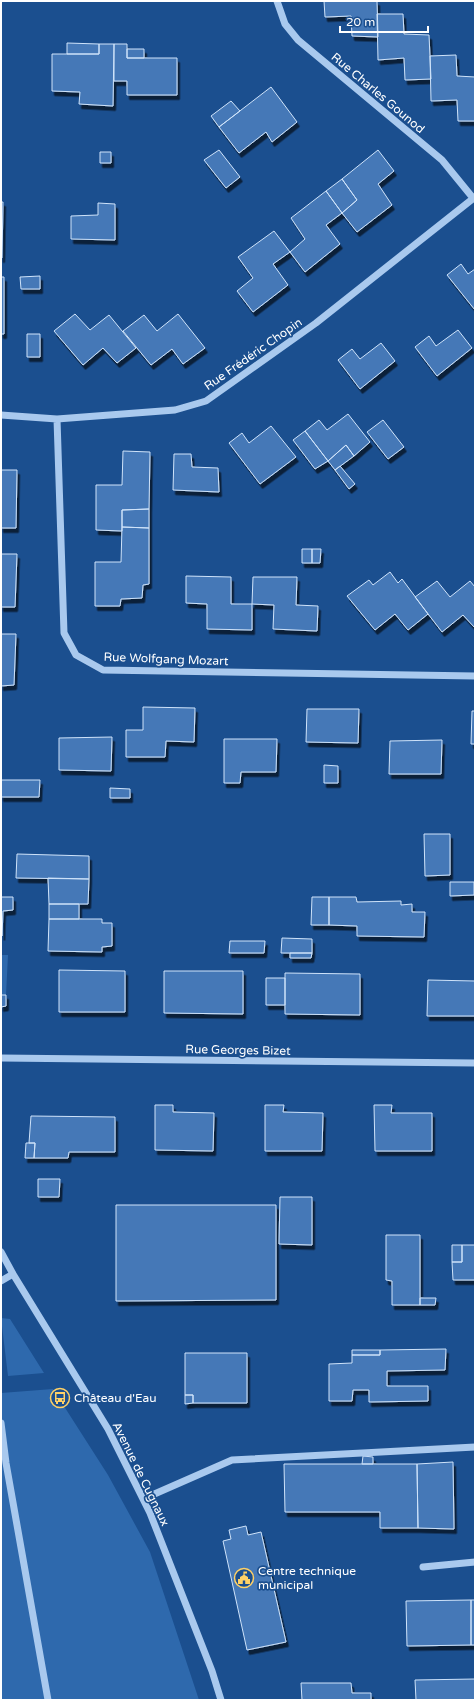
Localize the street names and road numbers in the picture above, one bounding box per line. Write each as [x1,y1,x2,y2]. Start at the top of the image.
street label: Rue Charles Gounod [329,50,427,136]
street label: Rue Frédéric Chopin [201,315,305,393]
street label: Rue Wolfgang Mozart [103,650,229,668]
street label: Rue Georges Bizet [185,1042,291,1058]
street label: Avenue de Cugnaux [110,1420,172,1528]

